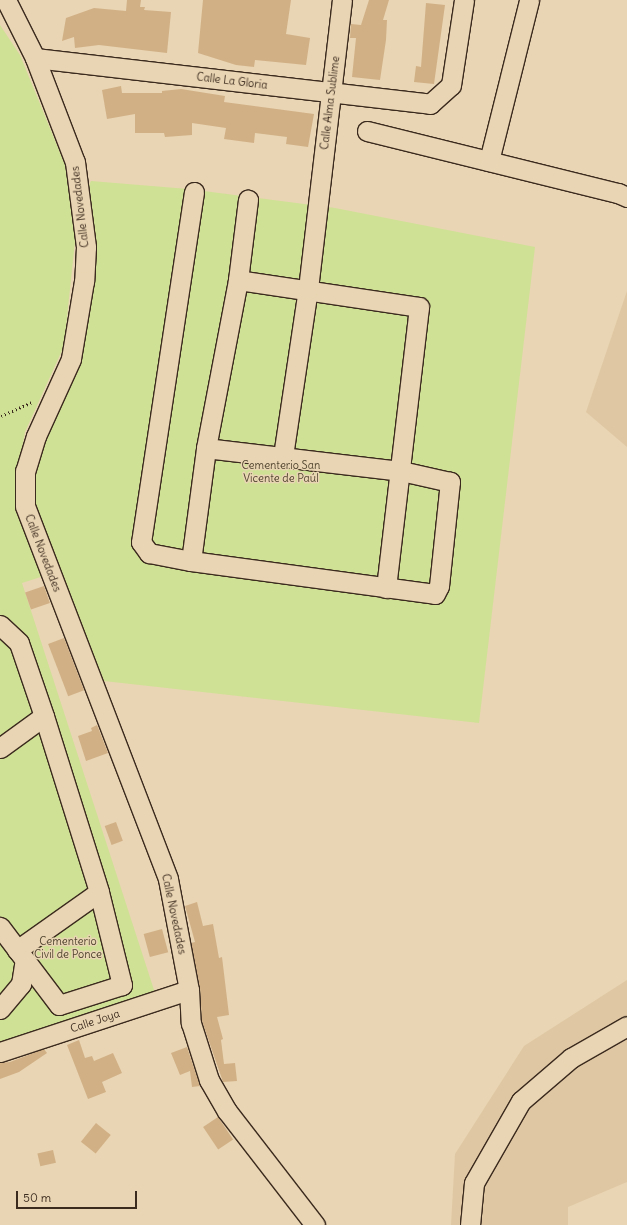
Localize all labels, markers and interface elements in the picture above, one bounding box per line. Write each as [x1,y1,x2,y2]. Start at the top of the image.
street label: Calle Alma Sublime [318,55,342,151]
street label: Calle La Gloria [196,70,268,92]
street label: Calle Novedades [68,166,92,248]
park label: Cementerio San Vicente de Paúl [242,459,320,485]
street label: Calle Novedades [22,512,64,594]
street label: Calle Novedades [159,873,189,955]
park label: Cementerio Civil de Ponce [34,935,102,961]
street label: Calle Joya [69,1007,121,1035]
scale bar [18,1183,139,1209]
text: 50 m [23,1190,51,1205]

